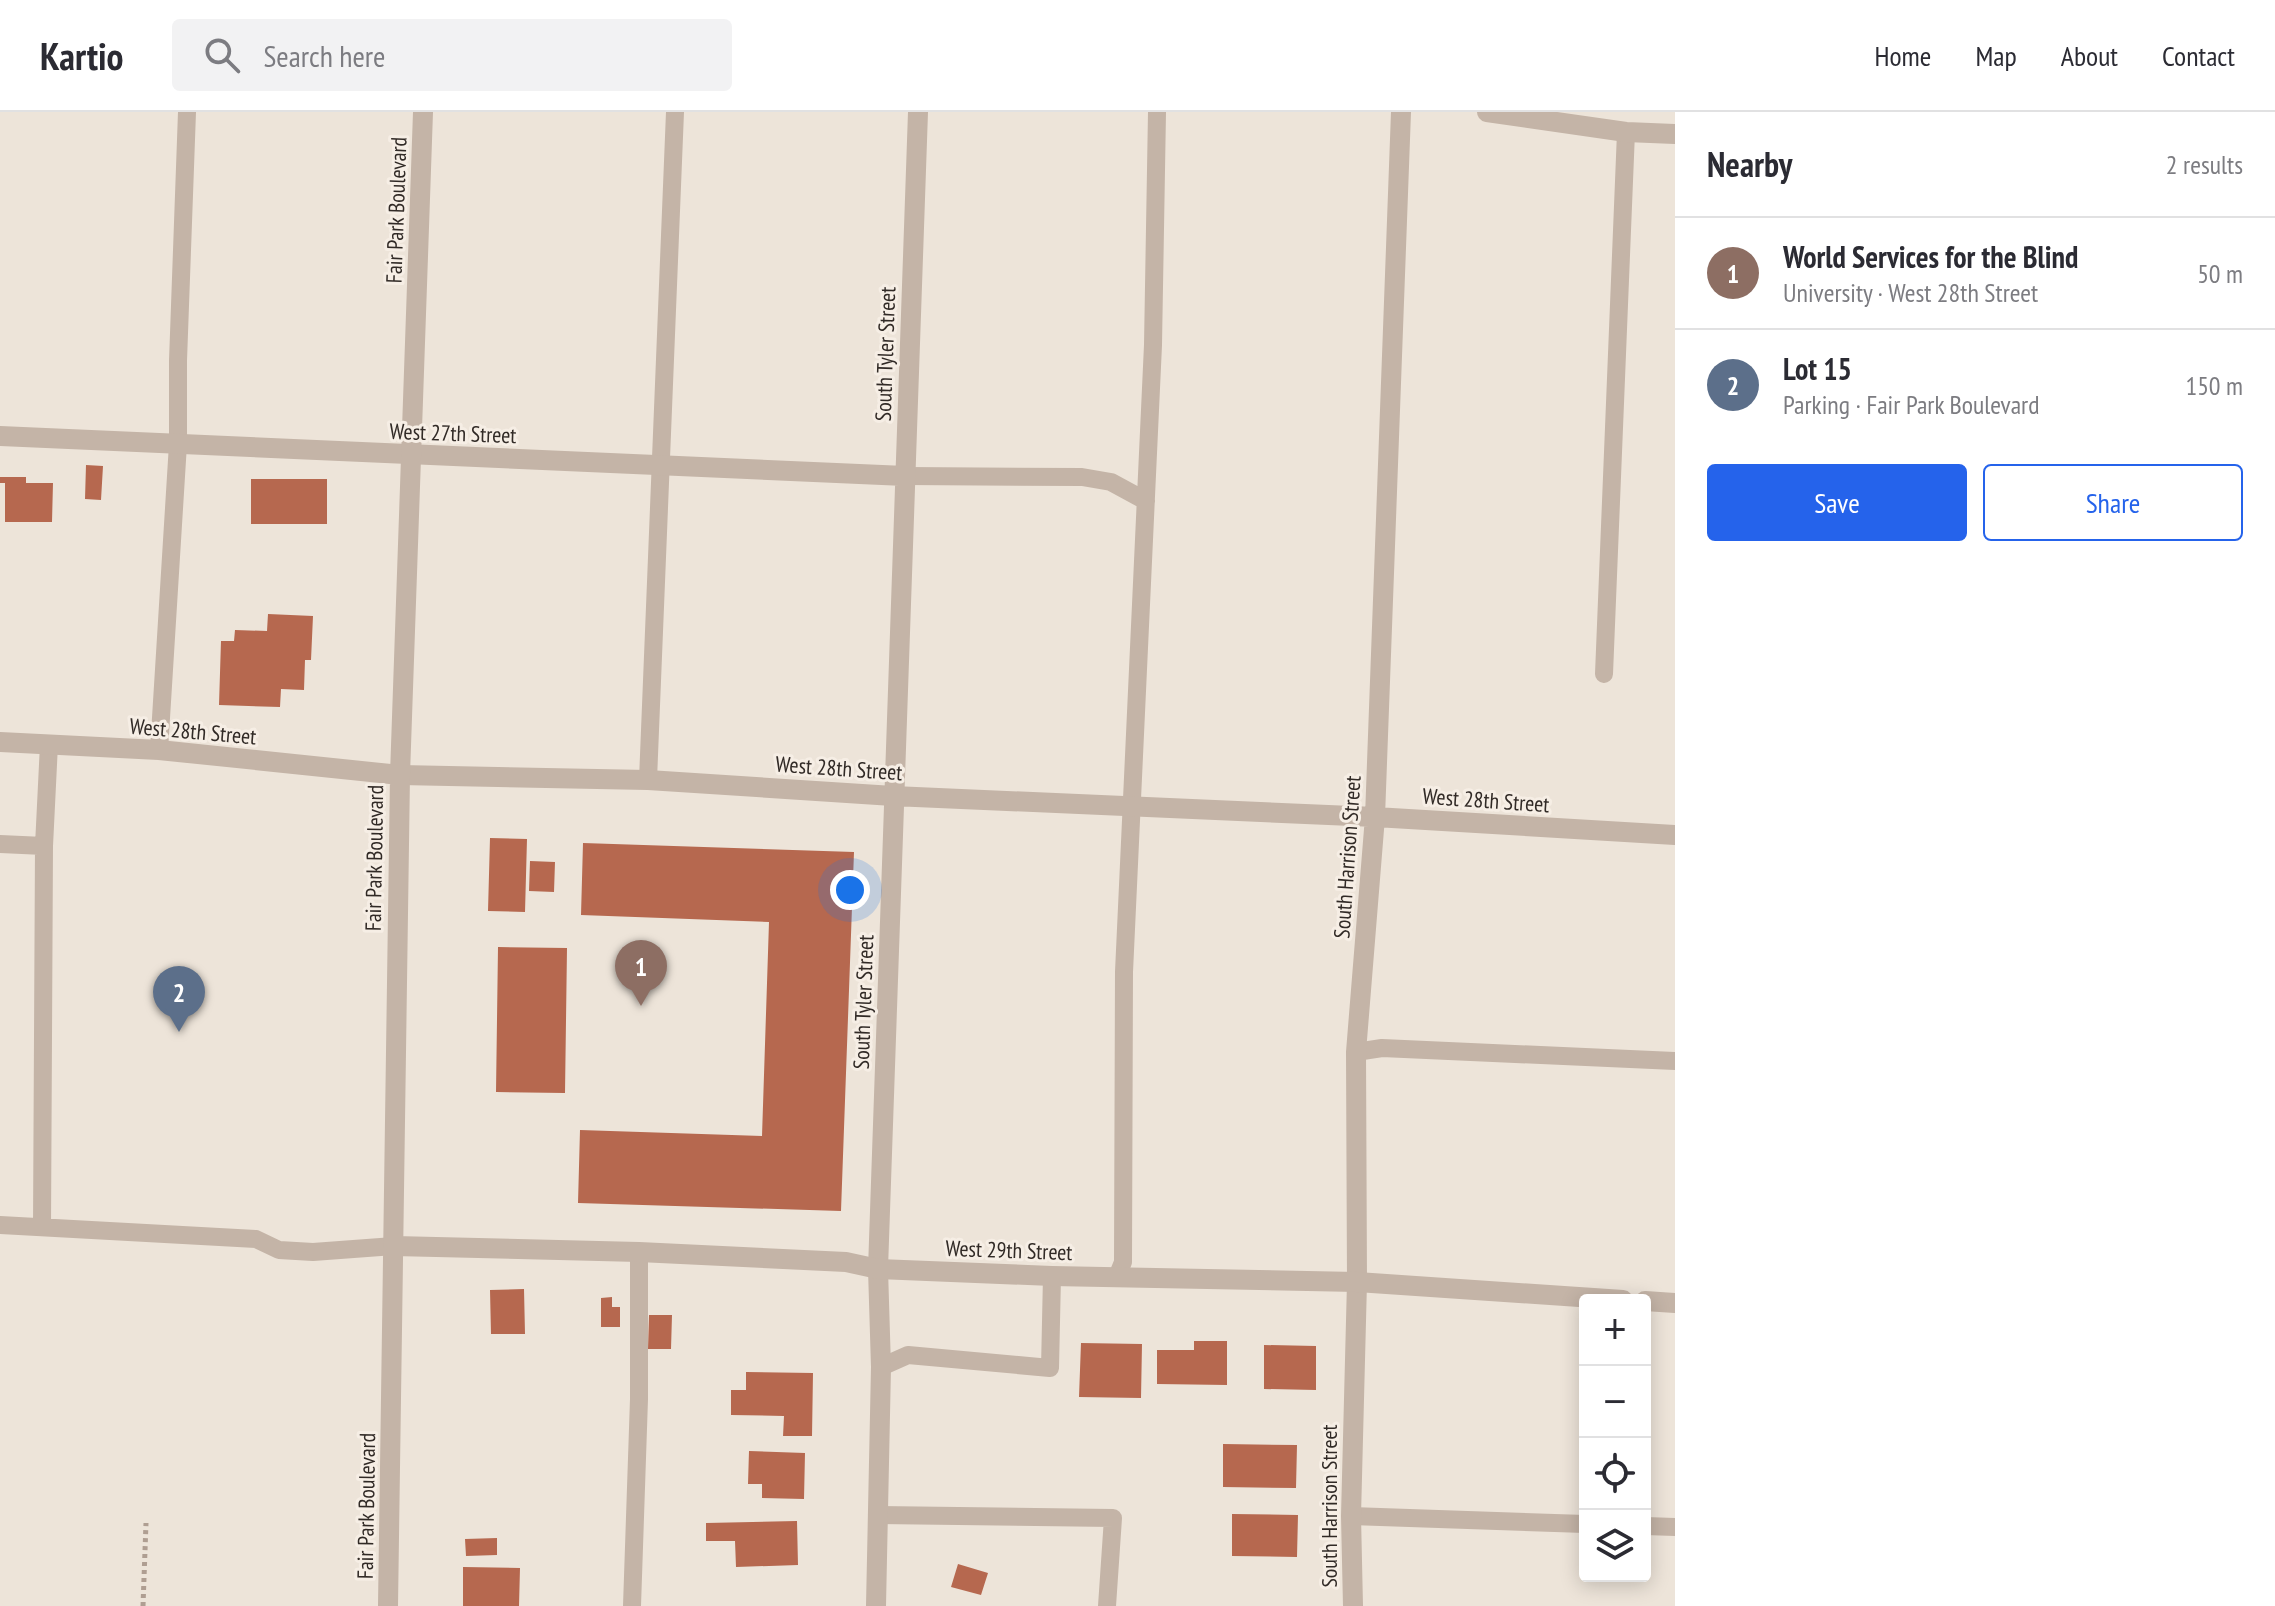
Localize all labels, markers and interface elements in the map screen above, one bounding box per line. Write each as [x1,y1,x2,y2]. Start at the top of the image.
search box [172,19,732,91]
text: Kartio [40,31,124,80]
icon: search [200,33,244,77]
text: Search here [264,36,385,75]
text: Home [1875,37,1931,74]
text: Map [1975,37,2017,74]
text: About [2061,37,2118,74]
text: Contact [2162,37,2235,74]
street label: Fair Park Boulevard [379,136,413,284]
text: Nearby [1707,142,1792,186]
text: 2 results [2166,148,2243,181]
text: World Services for the Blind [1783,237,2078,276]
text: 1 [1727,257,1739,290]
text: 50 m [2197,257,2243,290]
text: University · West 28th Street [1783,276,2038,309]
street label: South Tyler Street [869,286,901,422]
text: Lot 15 [1783,349,1852,388]
text: 2 [1727,369,1739,402]
text: 150 m [2185,369,2243,402]
text: Parking · Fair Park Boulevard [1783,388,2039,421]
street label: West 27th Street [389,417,517,449]
button: Save [1707,464,1967,541]
button: Share [1983,464,2243,541]
street label: West 28th Street [129,712,257,750]
street label: West 28th Street [775,750,903,786]
street label: South Harrison Street [1327,775,1367,939]
street label: West 28th Street [1422,782,1550,818]
street label: Fair Park Boulevard [359,785,389,931]
your location [830,870,870,910]
street label: South Tyler Street [847,934,879,1070]
pin: 1 [615,940,667,1006]
pin: 2 [153,966,205,1032]
street label: West 29th Street [945,1234,1073,1266]
map controls [1579,1294,1651,1582]
button: + [1579,1294,1651,1366]
button: − [1579,1366,1651,1438]
street label: South Harrison Street [1315,1424,1343,1588]
street label: Fair Park Boulevard [351,1433,381,1579]
button: locate [1579,1438,1651,1510]
button: layers [1579,1510,1651,1582]

